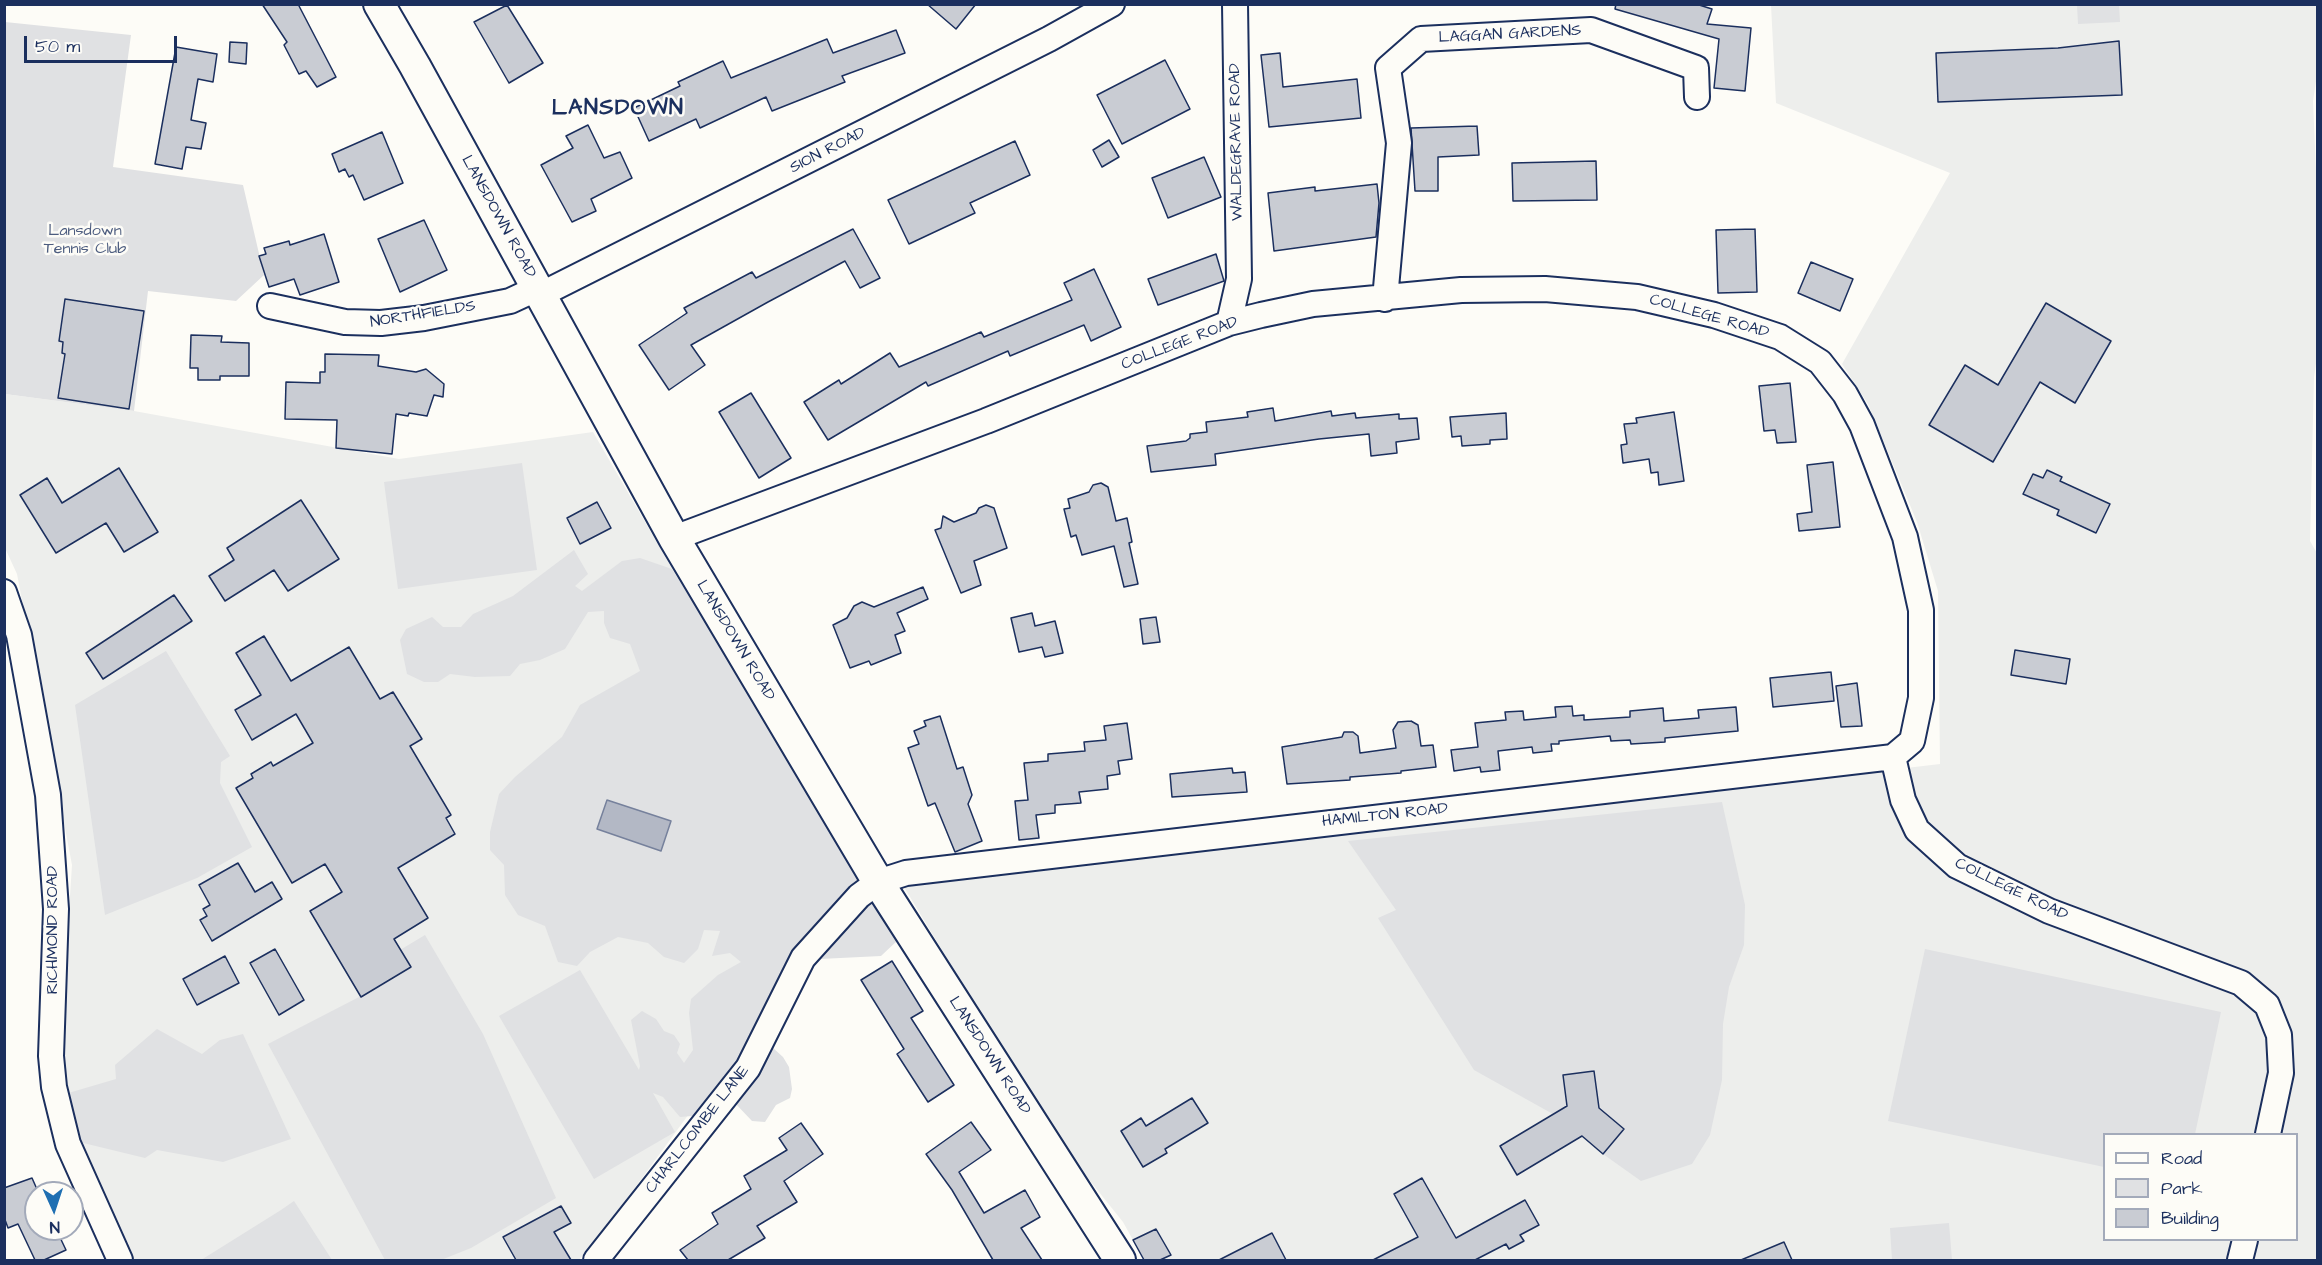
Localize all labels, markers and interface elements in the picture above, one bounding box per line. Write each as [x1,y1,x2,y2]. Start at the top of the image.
street label: LAGGAN GARDENS [1438,22,1582,48]
scale bar [27,24,180,62]
text: 50 m [35,34,80,59]
street label: WALDEGRAVE ROAD [1226,63,1248,221]
district label: LANSDOWN [552,96,684,122]
street label: SION ROAD [787,124,869,178]
street label: LANSDOWN ROAD [456,152,540,282]
park label: Lansdown Tennis Club [44,222,126,260]
street label: COLLEGE ROAD [1647,291,1771,343]
street label: NORTHFIELDS [369,297,477,333]
street label: COLLEGE ROAD [1119,313,1241,375]
street label: LANSDOWN ROAD [691,577,779,705]
street label: HAMILTON ROAD [1321,800,1449,832]
street label: COLLEGE ROAD [1951,854,2071,926]
street label: RICHMOND ROAD [44,866,64,994]
street label: LANSDOWN ROAD [944,993,1034,1119]
street label: CHARLCOMBE LANE [642,1062,754,1198]
legend [2103,1133,2298,1241]
text: Road [2161,1146,2202,1171]
text: Park [2161,1176,2203,1201]
north arrow [24,1181,84,1241]
text: Building [2161,1206,2219,1231]
text: N [49,1216,60,1238]

